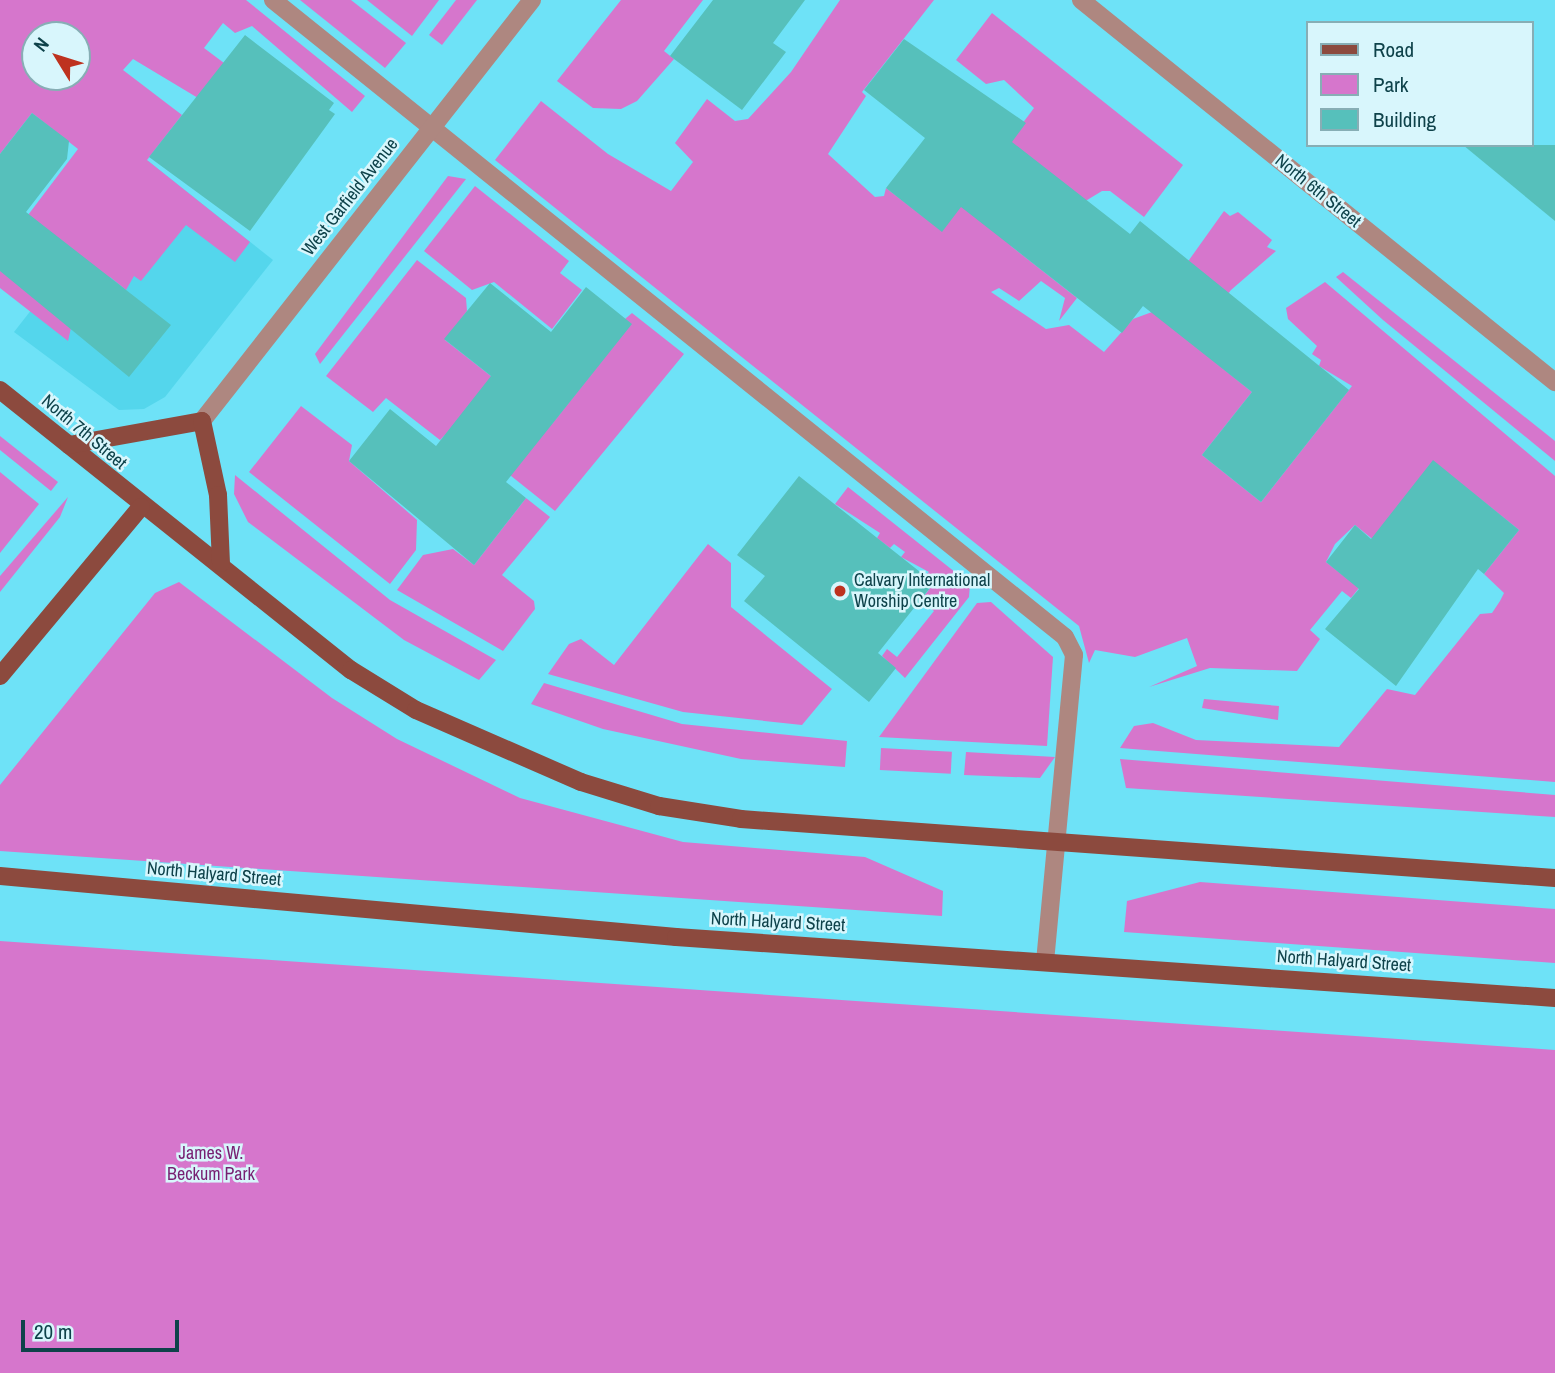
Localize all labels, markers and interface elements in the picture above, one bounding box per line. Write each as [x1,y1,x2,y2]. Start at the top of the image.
north arrow [21,21,91,91]
legend [1306,21,1534,147]
text: N [27,32,55,57]
text: Road [1373,35,1414,64]
text: Park [1373,70,1408,99]
text: Building [1373,105,1436,134]
street label: West Garfield Avenue [297,134,403,260]
street label: North 6th Street [1271,150,1365,232]
street label: North 7th Street [37,390,131,474]
place label: Calvary International Worship Centre [854,570,990,612]
marker: Calvary International Worship Centre [832,583,848,599]
street label: North Halyard Street [146,857,282,891]
street label: North Halyard Street [710,908,846,936]
street label: North Halyard Street [1276,946,1412,976]
park label: James W. Beckum Park [167,1143,255,1186]
scale bar [24,1306,182,1350]
text: 20 m [34,1317,72,1346]

